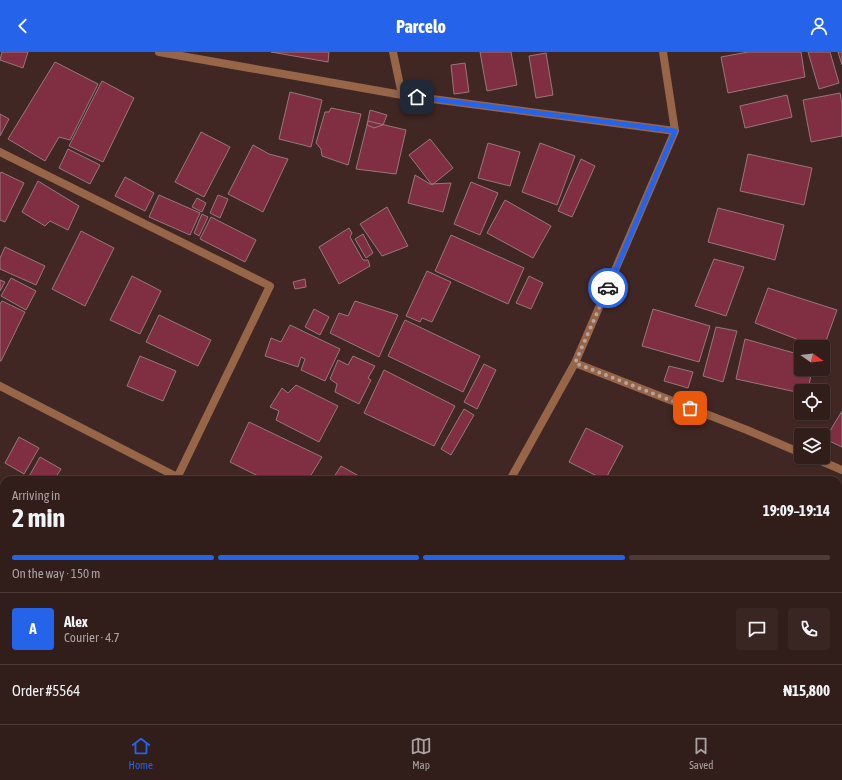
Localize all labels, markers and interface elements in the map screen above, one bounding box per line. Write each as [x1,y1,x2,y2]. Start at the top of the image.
icon: back [12,15,34,37]
icon: person [808,15,830,37]
text: Parcelo [396,16,446,37]
pin [400,80,434,114]
icon: home [406,86,428,108]
courier [588,268,628,308]
icon: car [597,277,619,299]
north arrow [794,340,830,376]
map controls [794,340,830,464]
button: locate [794,384,830,420]
pin [673,391,707,425]
icon: bag [679,397,701,419]
button: layers [794,428,830,464]
text: Arriving in [12,488,60,503]
text: 19:09–19:14 [763,502,830,519]
text: 2 min [12,503,65,533]
text: On the way · 150 m [12,566,100,581]
button: chat [736,608,778,650]
button: phone [788,608,830,650]
text: Alex [64,613,88,630]
text: A [29,620,37,637]
text: Courier · 4.7 [64,630,120,645]
text: Order #5564 [12,682,80,699]
text: ₦15,800 [783,682,830,699]
tab: Home [129,735,153,771]
tab: Map [410,735,432,771]
tab: Saved [689,735,713,771]

